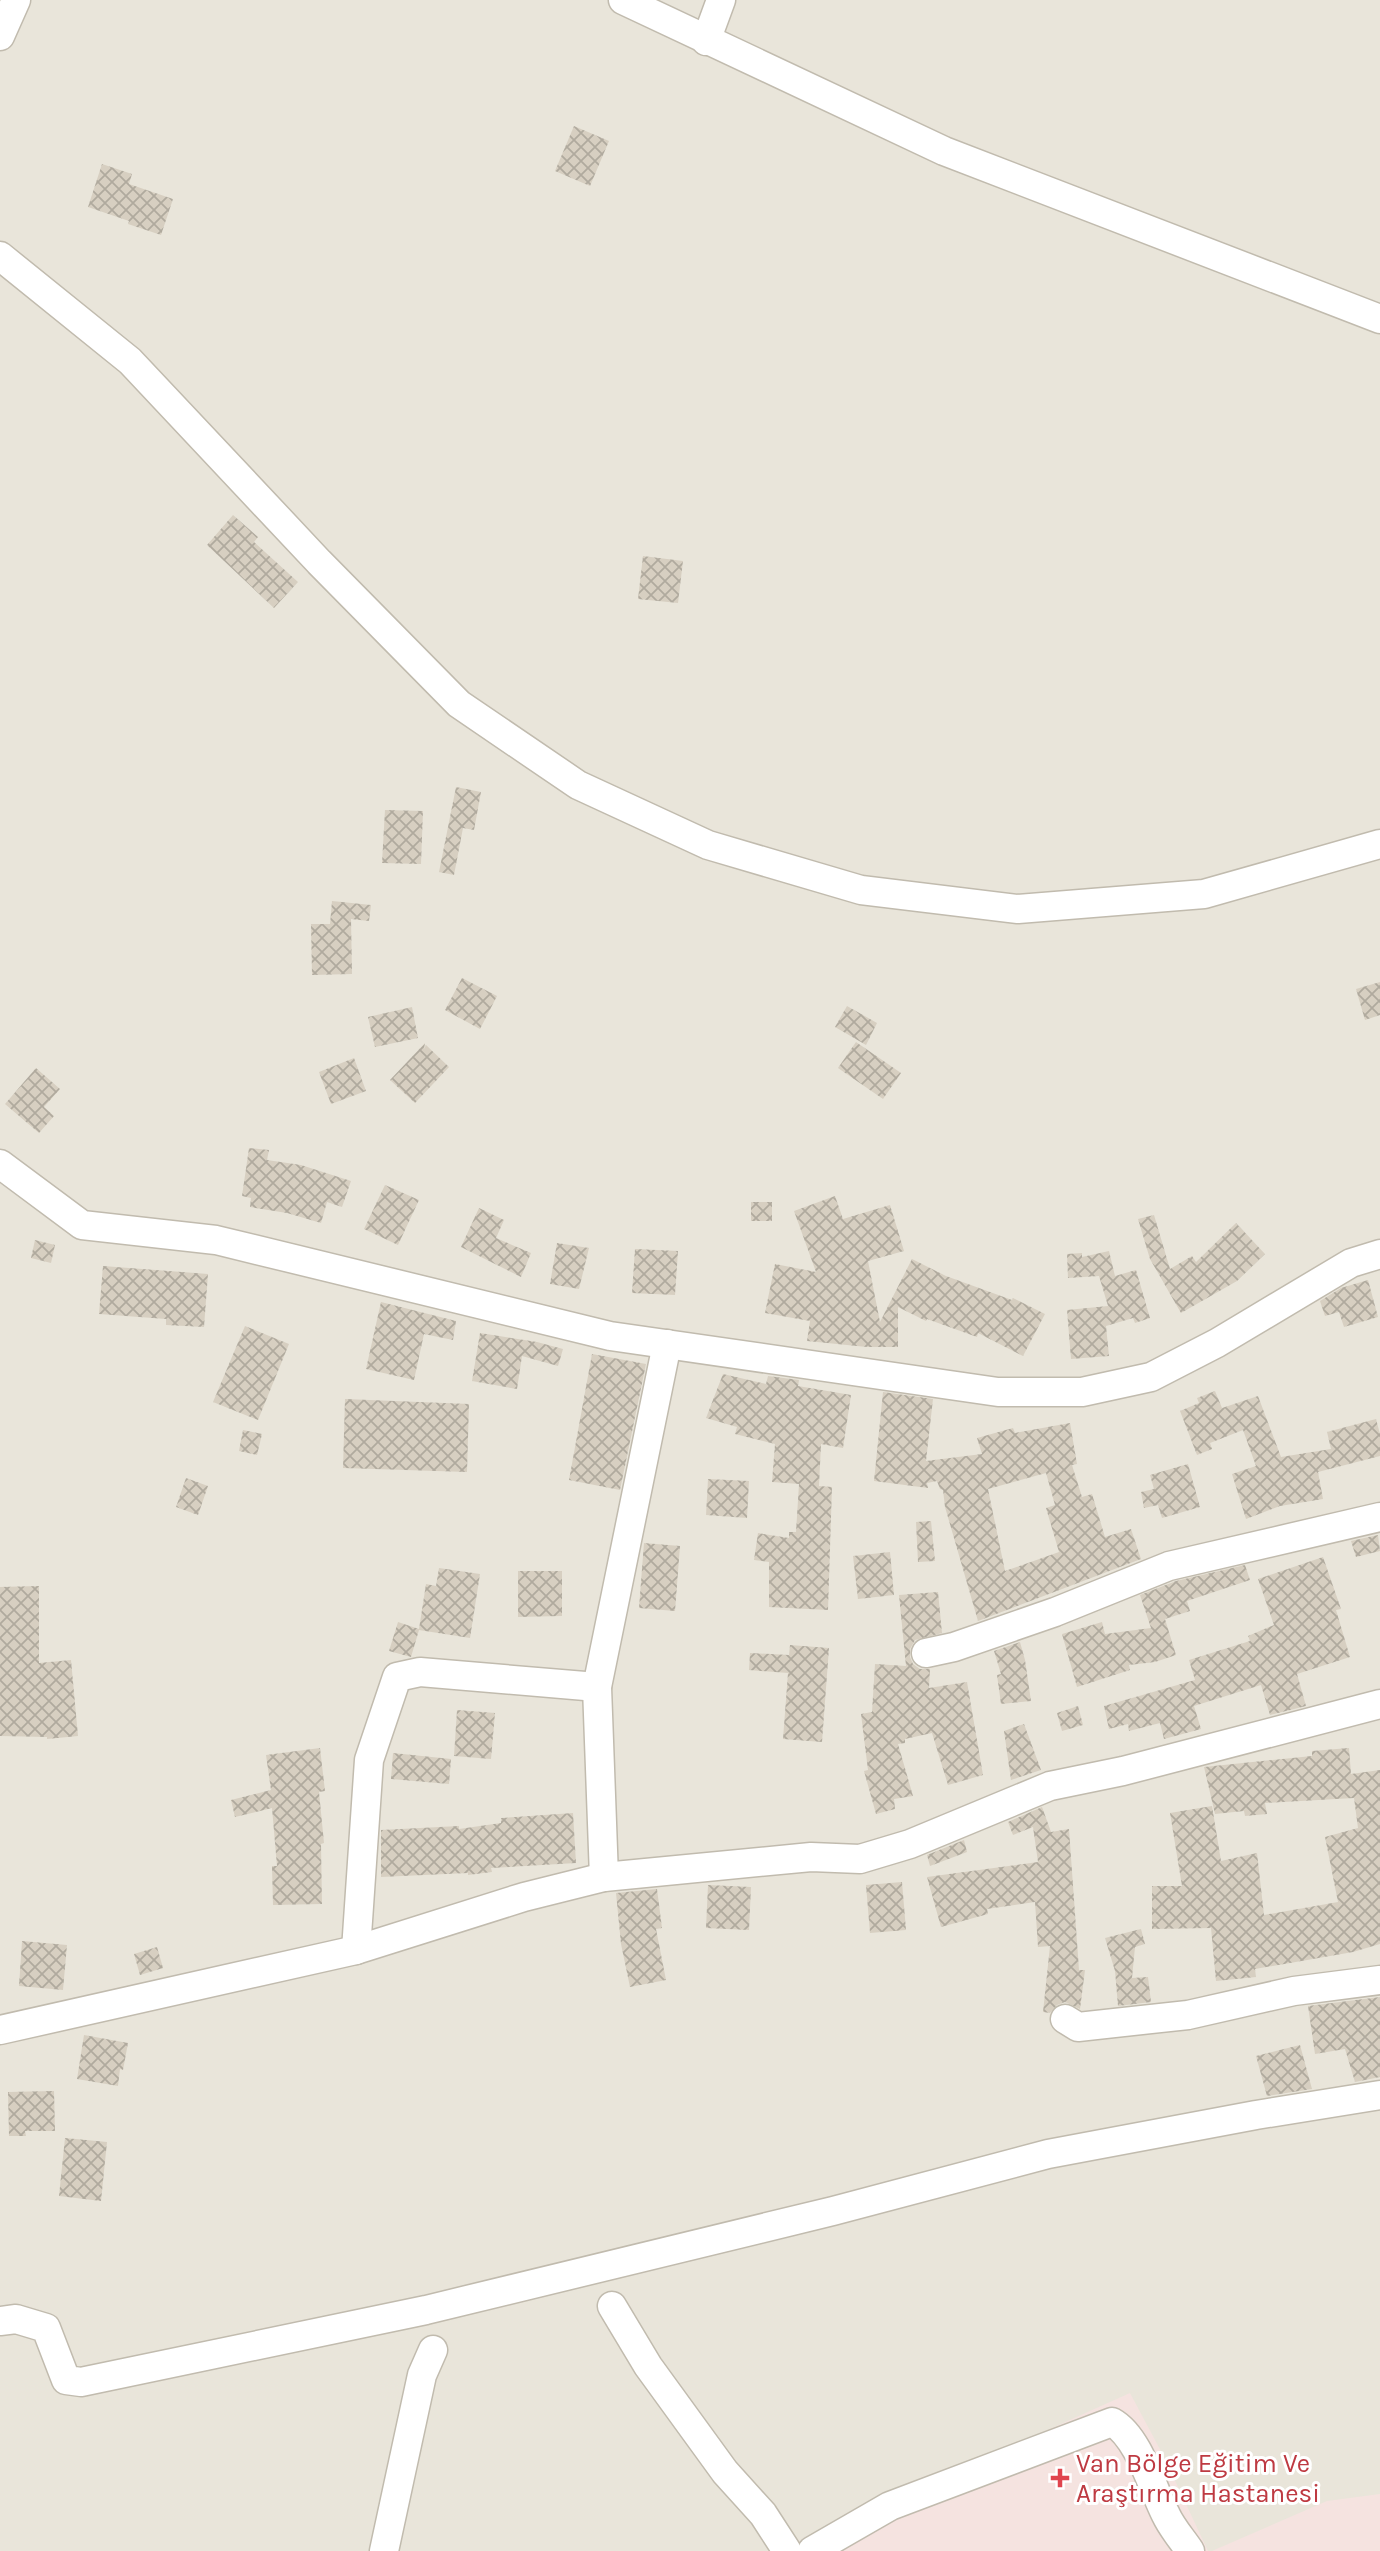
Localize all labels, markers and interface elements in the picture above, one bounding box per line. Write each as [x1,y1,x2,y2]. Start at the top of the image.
place label: Van Bölge Eğitim Ve Araştırma Hastanesi [1076,2448,1320,2509]
marker: Van Bölge Eğitim Ve Araştırma Hastanesi [1050,2468,1070,2488]

